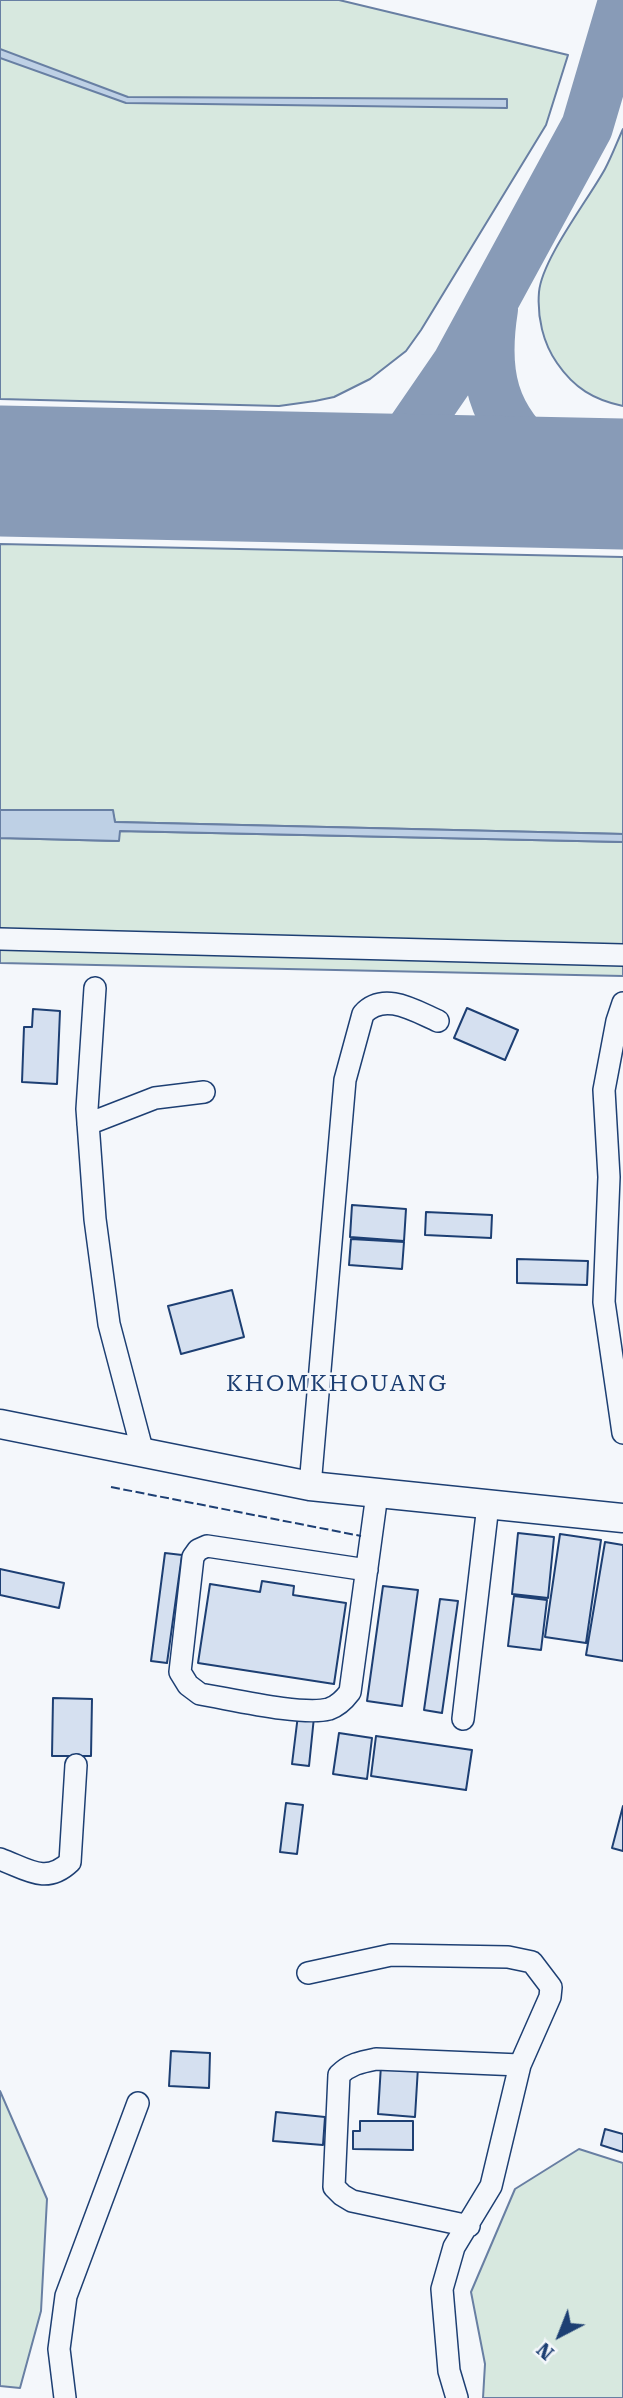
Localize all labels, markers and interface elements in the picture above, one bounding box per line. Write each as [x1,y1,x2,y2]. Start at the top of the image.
district label: KHOMKHOUANG [227,1370,447,1398]
north arrow [525,2300,595,2370]
text: N [532,2338,559,2364]

